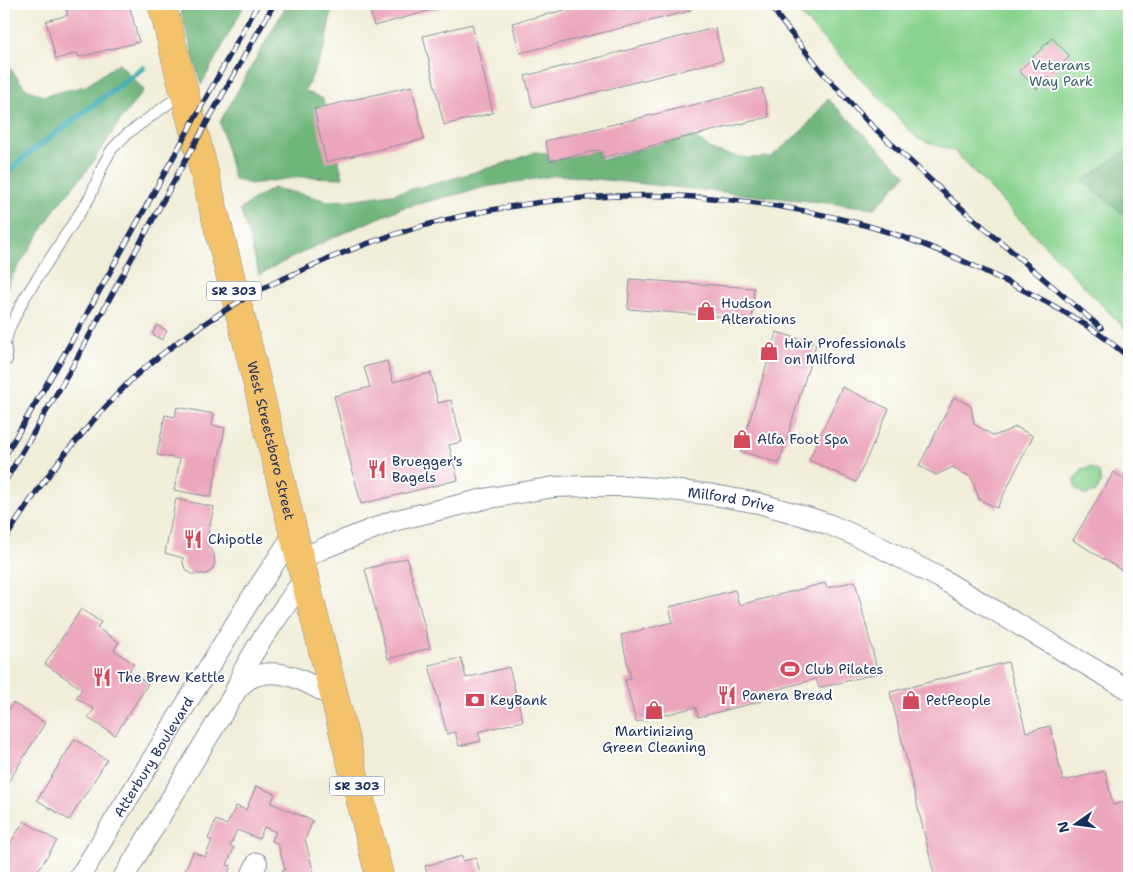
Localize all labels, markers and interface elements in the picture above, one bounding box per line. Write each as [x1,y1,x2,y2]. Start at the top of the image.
park label: Veterans Way Park [1029,56,1093,90]
road number: SR 303 [206,282,262,300]
place label: Hudson Alterations [721,294,796,328]
shop icon: Hudson Alterations [695,300,717,322]
place label: Hair Professionals on Milford [784,334,906,368]
shop icon: Hair Professionals on Milford [758,340,780,362]
street label: West Streetsboro Street [243,359,299,522]
shop icon: Alfa Foot Spa [731,428,753,450]
place label: Alfa Foot Spa [757,430,849,448]
place label: Bruegger's Bagels [392,452,463,486]
restaurant icon: Bruegger's Bagels [366,458,388,480]
street label: Milford Drive [687,483,777,516]
restaurant icon: Chipotle [182,528,204,550]
place label: Chipotle [208,530,263,548]
sports icon: Club Pilates [779,658,801,680]
place label: Club Pilates [805,660,884,678]
restaurant icon: The Brew Kettle [91,666,113,688]
place label: The Brew Kettle [117,668,225,686]
restaurant icon: Panera Bread [716,684,738,706]
place label: Panera Bread [742,686,833,704]
bank icon: KeyBank [464,689,486,711]
shop icon: PetPeople [900,689,922,711]
place label: KeyBank [490,691,548,709]
place label: PetPeople [926,691,991,709]
street label: Atterbury Boulevard [110,693,197,821]
shop icon: Martinizing Green Cleaning [643,699,665,721]
place label: Martinizing Green Cleaning [602,722,706,756]
road number: SR 303 [330,776,384,796]
north arrow [1050,800,1100,850]
text: N [1053,820,1073,835]

